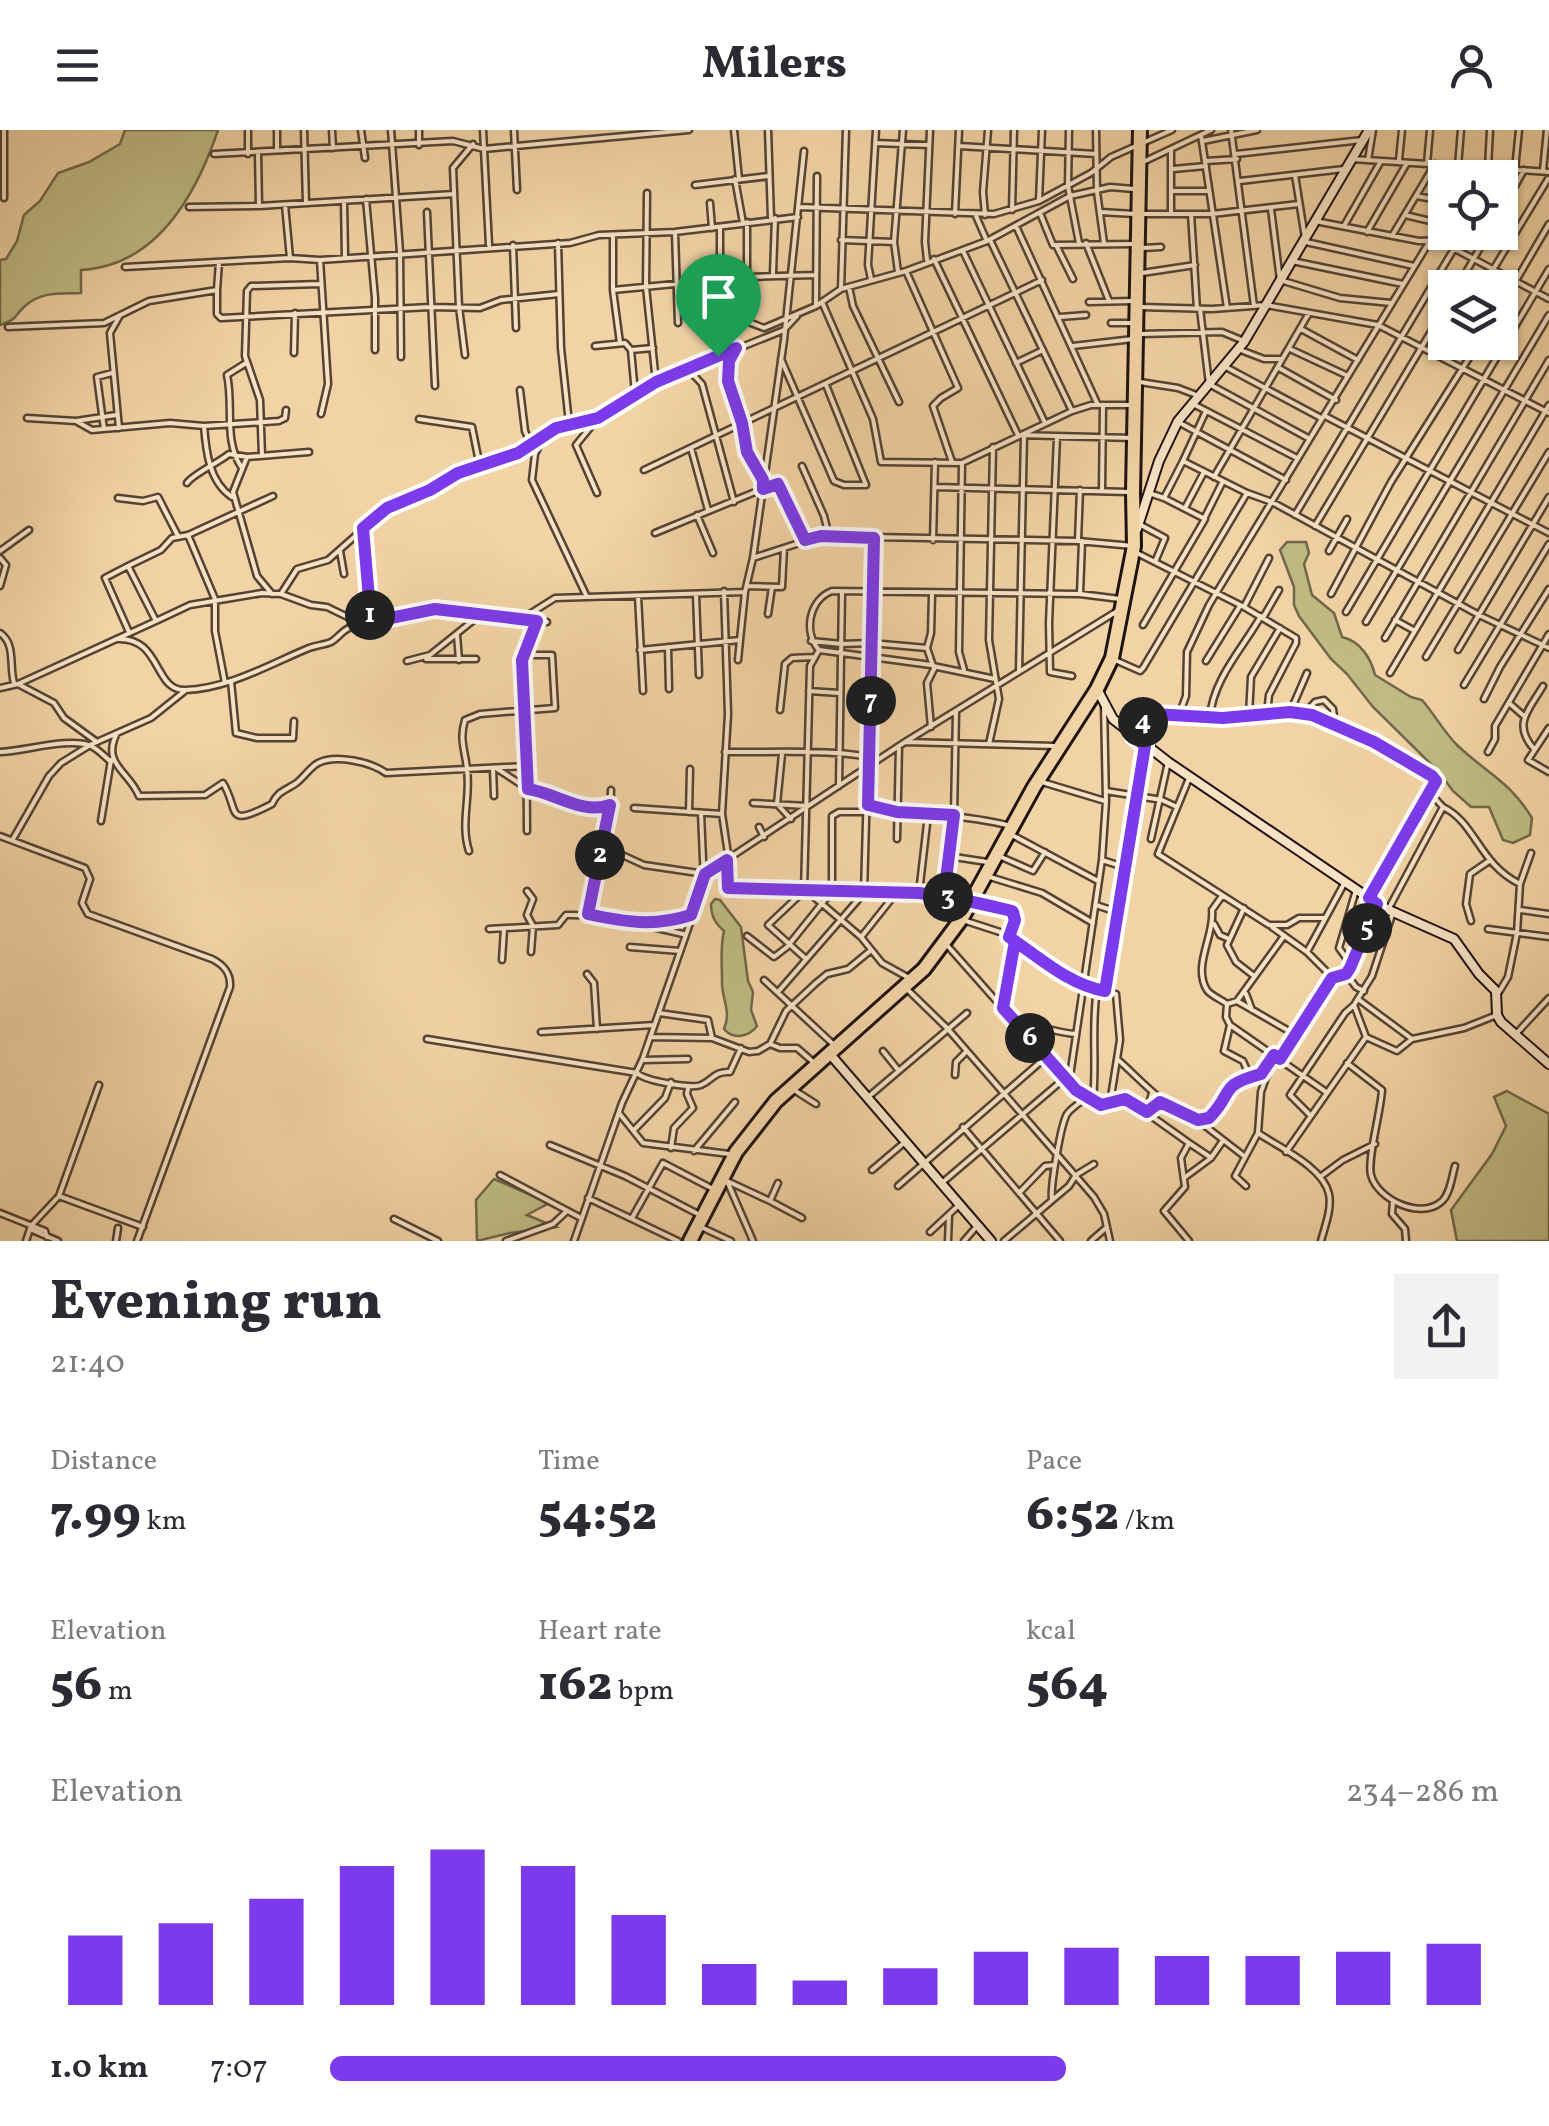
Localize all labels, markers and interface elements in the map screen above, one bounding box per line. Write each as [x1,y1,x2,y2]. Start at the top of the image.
text: Milers [702,34,847,97]
icon: menu [50,38,105,93]
icon: person [1444,38,1499,93]
map controls [1428,160,1518,360]
button: locate [1428,160,1518,250]
pin [676,254,761,357]
icon: arrive [691,269,746,324]
button: layers [1428,270,1518,360]
pin: 1 [345,590,395,640]
text: 1 [364,595,376,634]
pin: 7 [846,676,896,726]
text: 7 [864,681,878,720]
pin: 4 [1118,697,1168,747]
text: 4 [1135,702,1151,741]
pin: 2 [575,830,625,880]
text: 2 [593,835,607,874]
pin: 3 [923,872,973,922]
text: 3 [941,877,955,916]
pin: 5 [1342,903,1392,953]
text: 5 [1360,908,1374,947]
pin: 6 [1005,1013,1055,1063]
text: 6 [1022,1018,1038,1057]
text: Evening run [50,1266,382,1342]
button: share [1394,1274,1499,1379]
text: 21:40 [50,1342,125,1386]
text: Distance [50,1442,157,1481]
text: Time [538,1442,599,1481]
text: Pace [1026,1442,1082,1481]
text: 7.99 [50,1481,141,1551]
text: 54:52 [538,1481,657,1551]
text: 6:52 [1026,1481,1119,1551]
text: km [141,1502,186,1541]
text: /km [1119,1502,1175,1541]
text: Elevation [50,1612,166,1651]
text: Heart rate [538,1612,662,1651]
text: kcal [1026,1612,1076,1651]
text: 56 [50,1651,102,1721]
text: 162 [538,1651,612,1721]
text: 564 [1026,1651,1108,1721]
text: m [102,1672,133,1711]
text: bpm [612,1672,674,1711]
text: Elevation [50,1771,183,1815]
text: 234–286 m [1346,1771,1499,1815]
text: 1.0 km [50,2047,148,2091]
text: 7:07 [210,2047,268,2091]

